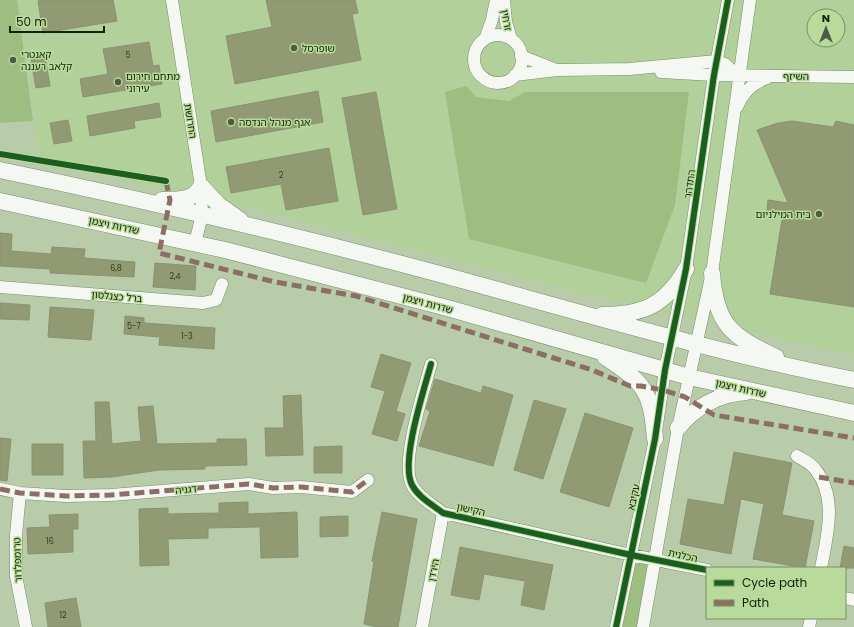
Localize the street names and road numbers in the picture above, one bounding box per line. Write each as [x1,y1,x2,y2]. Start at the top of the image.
street label: זרחין [497,8,516,32]
street label: השיזף [783,69,809,84]
street label: החרושת [180,102,201,140]
street label: התדהר [680,168,699,200]
street label: שדרות ויצמן [87,213,141,238]
street label: ברל כצנלסון [91,287,143,306]
street label: שדרות ויצמן [401,290,455,317]
street label: שדרות ויצמן [714,375,768,402]
street label: דגניה [175,481,198,498]
street label: עקיבא [623,482,644,512]
street label: הקישון [455,499,487,520]
street label: טרומפלדור [9,537,26,583]
street label: הכלנית [667,545,699,566]
street label: הירדן [424,557,443,583]

